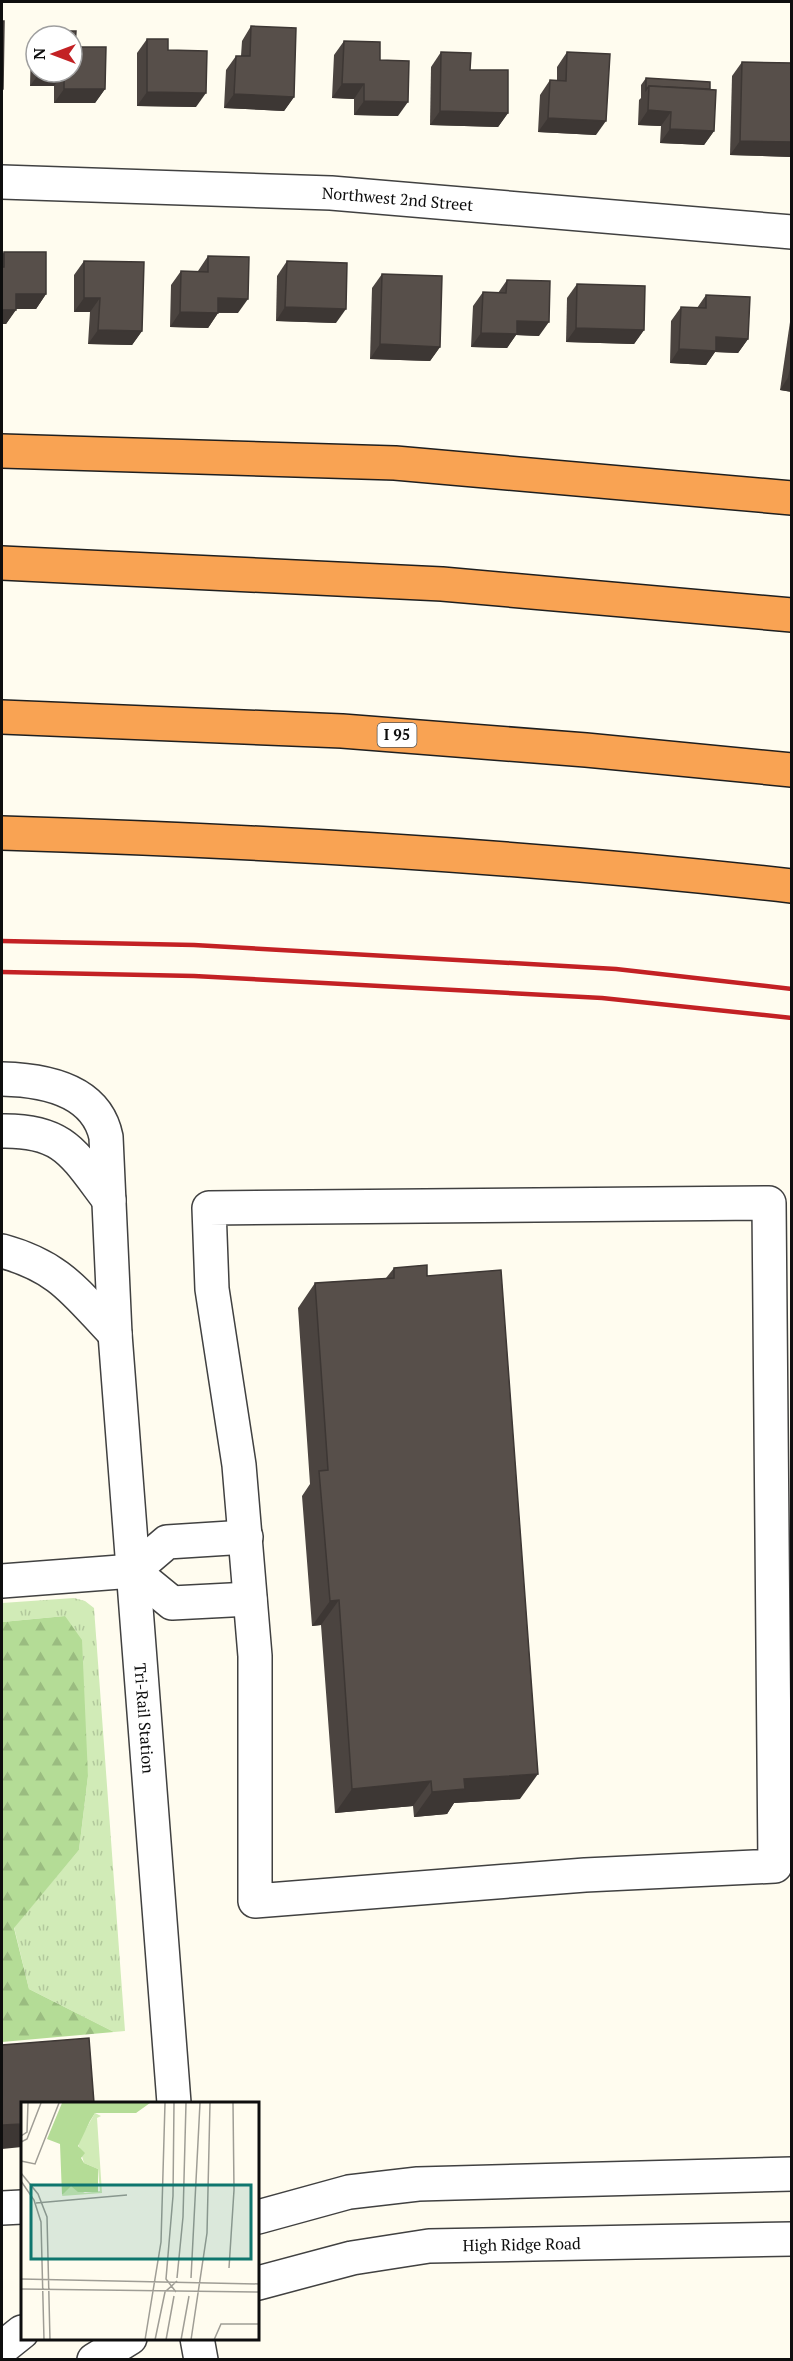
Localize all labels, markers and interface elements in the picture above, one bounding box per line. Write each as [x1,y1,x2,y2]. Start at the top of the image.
north arrow [24,24,84,84]
text: N [28,48,50,60]
street label: Northwest 2nd Street [321,182,474,216]
road number: I 95 [378,723,416,747]
street label: Tri-Rail Station [129,1662,160,1775]
inset map [21,2102,260,2340]
street label: High Ridge Road [462,2232,581,2256]

